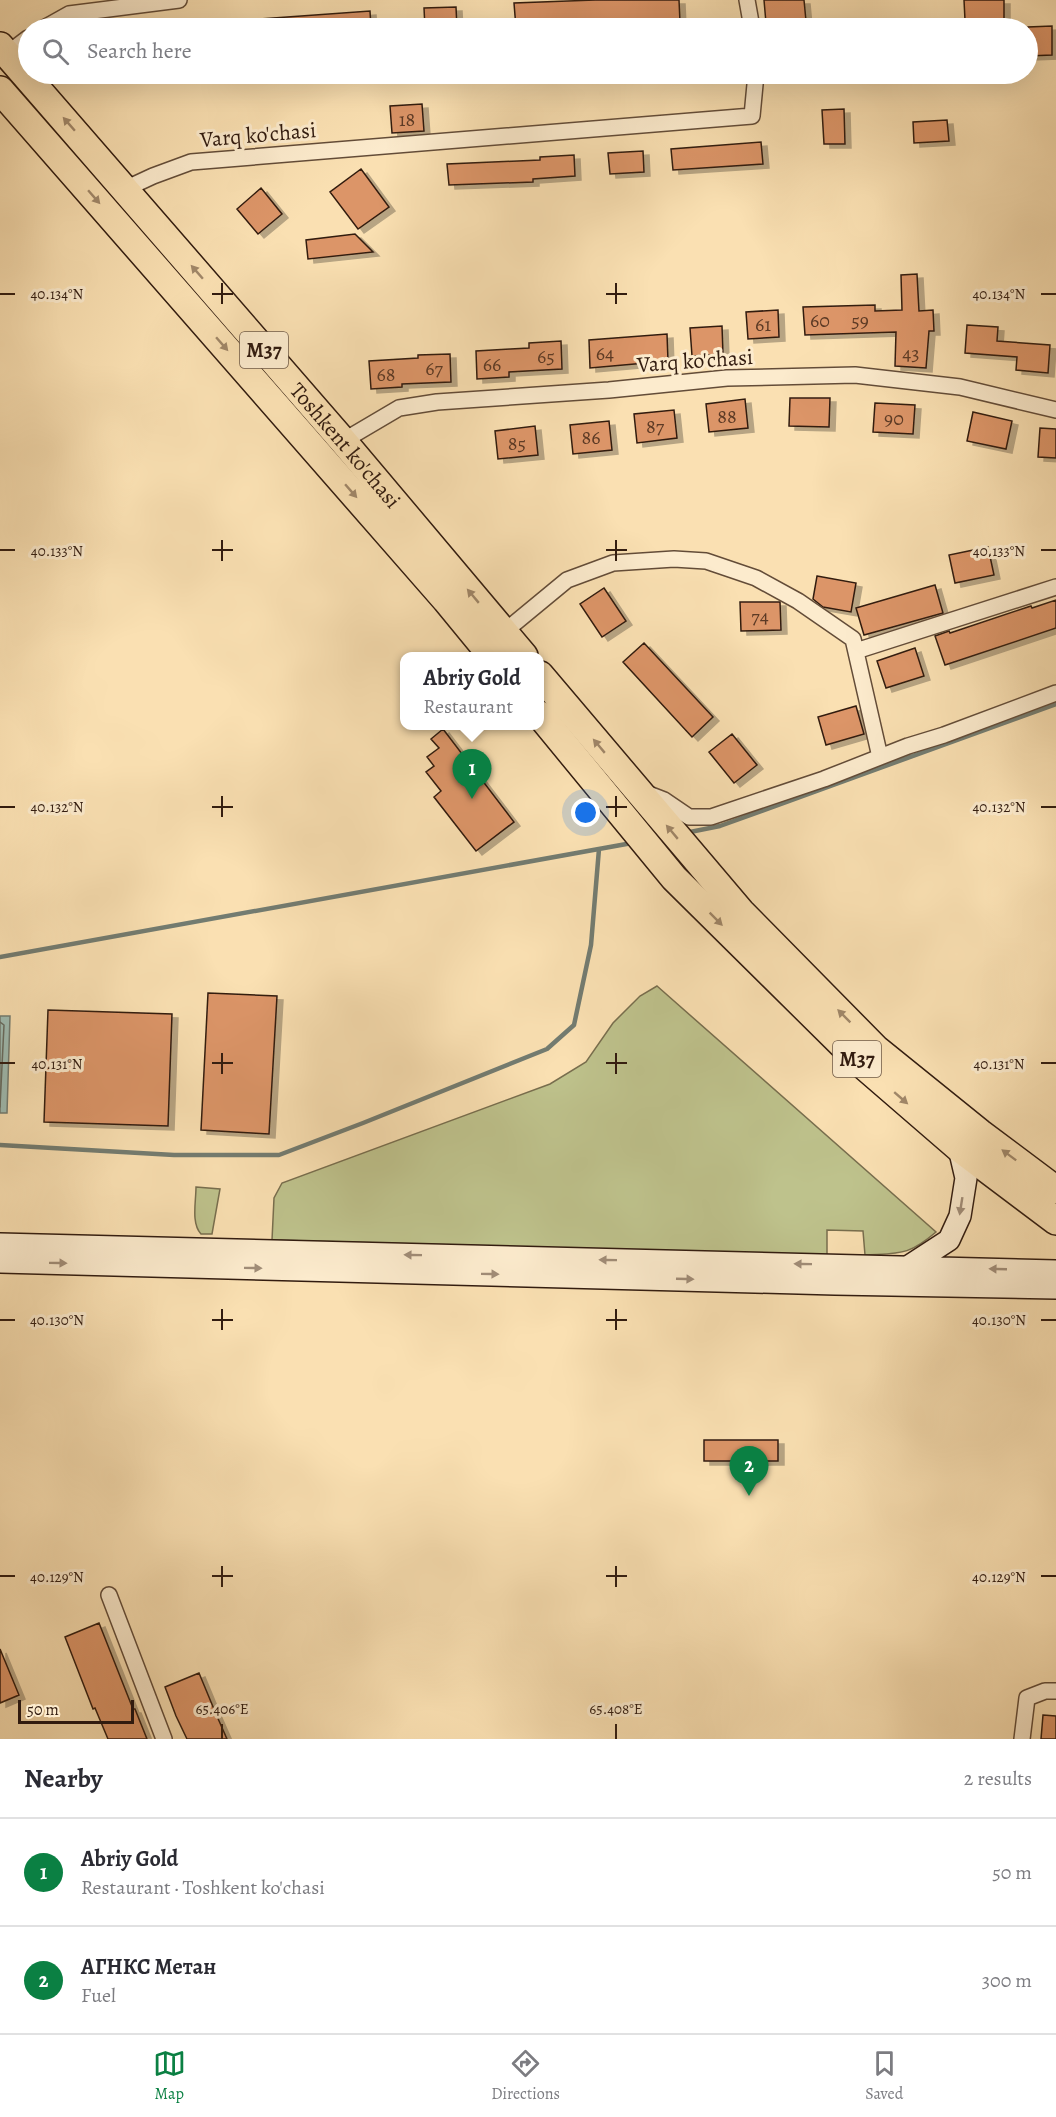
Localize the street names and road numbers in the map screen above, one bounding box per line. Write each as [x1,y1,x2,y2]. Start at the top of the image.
street label: Varq ko'chasi [198,115,317,155]
road number: M37 [240,332,288,368]
street label: Varq ko'chasi [635,342,754,380]
street label: Toshkent ko'chasi [283,376,407,515]
road number: M37 [833,1041,881,1077]

